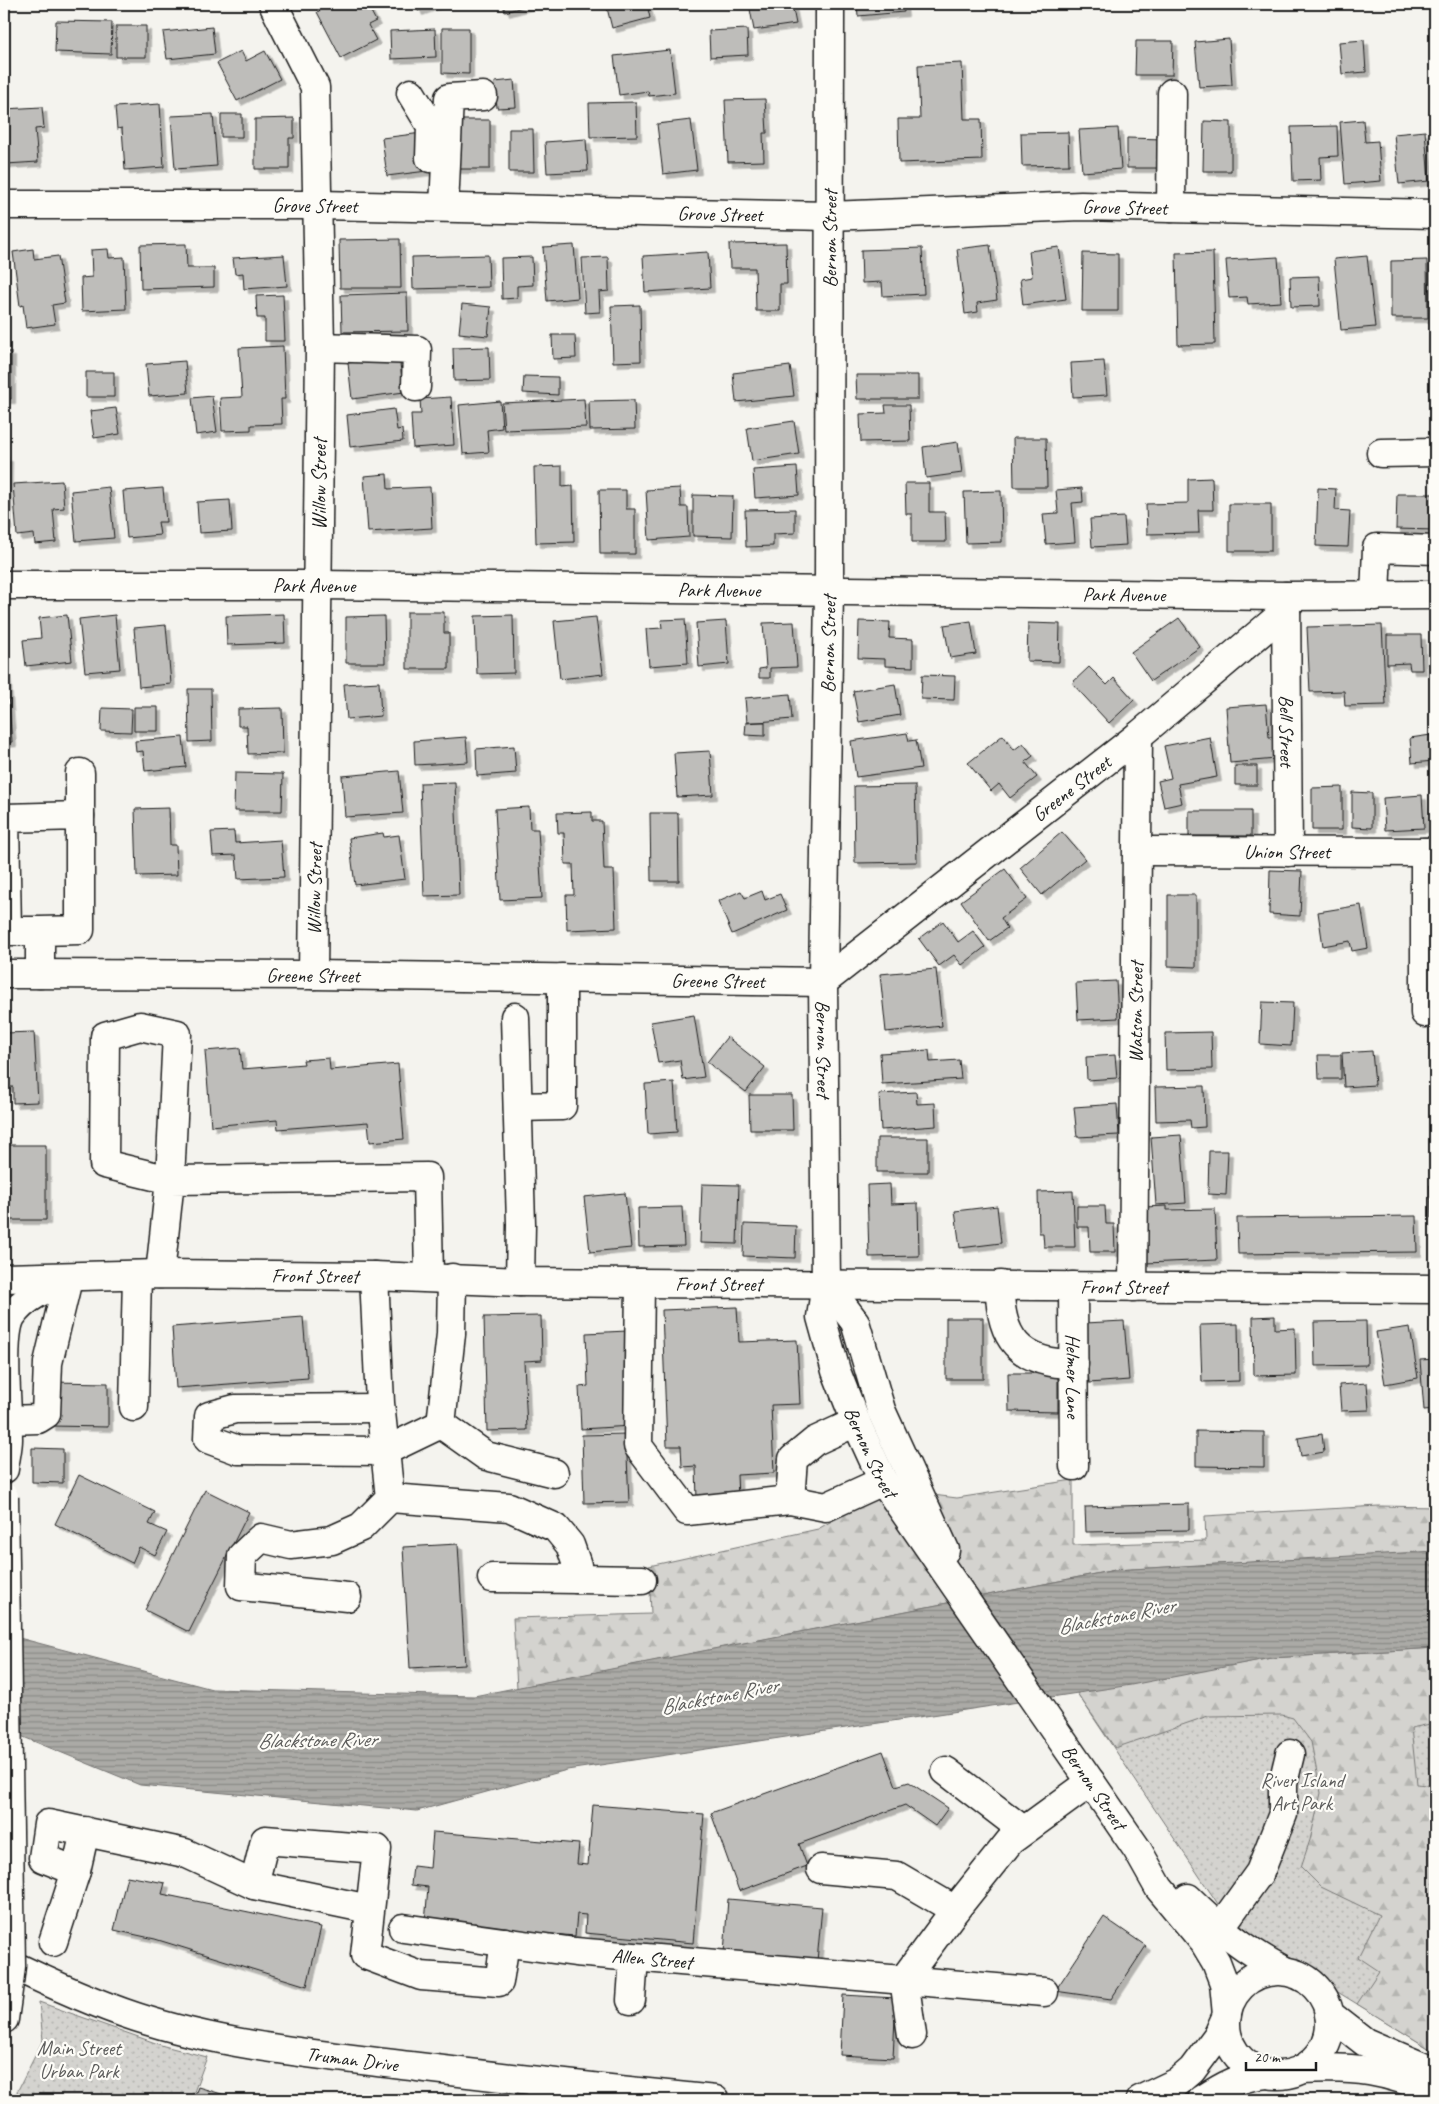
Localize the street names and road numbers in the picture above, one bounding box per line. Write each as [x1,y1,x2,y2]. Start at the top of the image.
street label: Bernon Street [818,187,843,288]
street label: Grove Street [272,193,360,219]
street label: Grove Street [1082,194,1170,221]
street label: Grove Street [677,201,765,228]
street label: Willow Street [307,435,332,530]
street label: Park Avenue [273,573,357,598]
street label: Park Avenue [677,577,762,603]
street label: Park Avenue [1082,582,1167,608]
street label: Bernon Street [815,592,842,693]
street label: Bell Street [1274,695,1299,769]
street label: Greene Street [1027,748,1118,827]
street label: Union Street [1244,839,1333,865]
street label: Willow Street [301,840,328,935]
street label: Watson Street [1123,958,1149,1063]
street label: Greene Street [266,963,362,989]
street label: Greene Street [671,968,767,994]
street label: Bernon Street [810,1000,836,1101]
street label: Front Street [271,1263,362,1289]
street label: Front Street [675,1271,766,1297]
street label: Front Street [1080,1274,1171,1300]
street label: Helmer Lane [1060,1334,1086,1420]
street label: Bernon Street [838,1404,905,1506]
street label: Bernon Street [1056,1740,1134,1837]
street label: Allen Street [611,1943,697,1975]
street label: Truman Drive [305,2041,401,2078]

